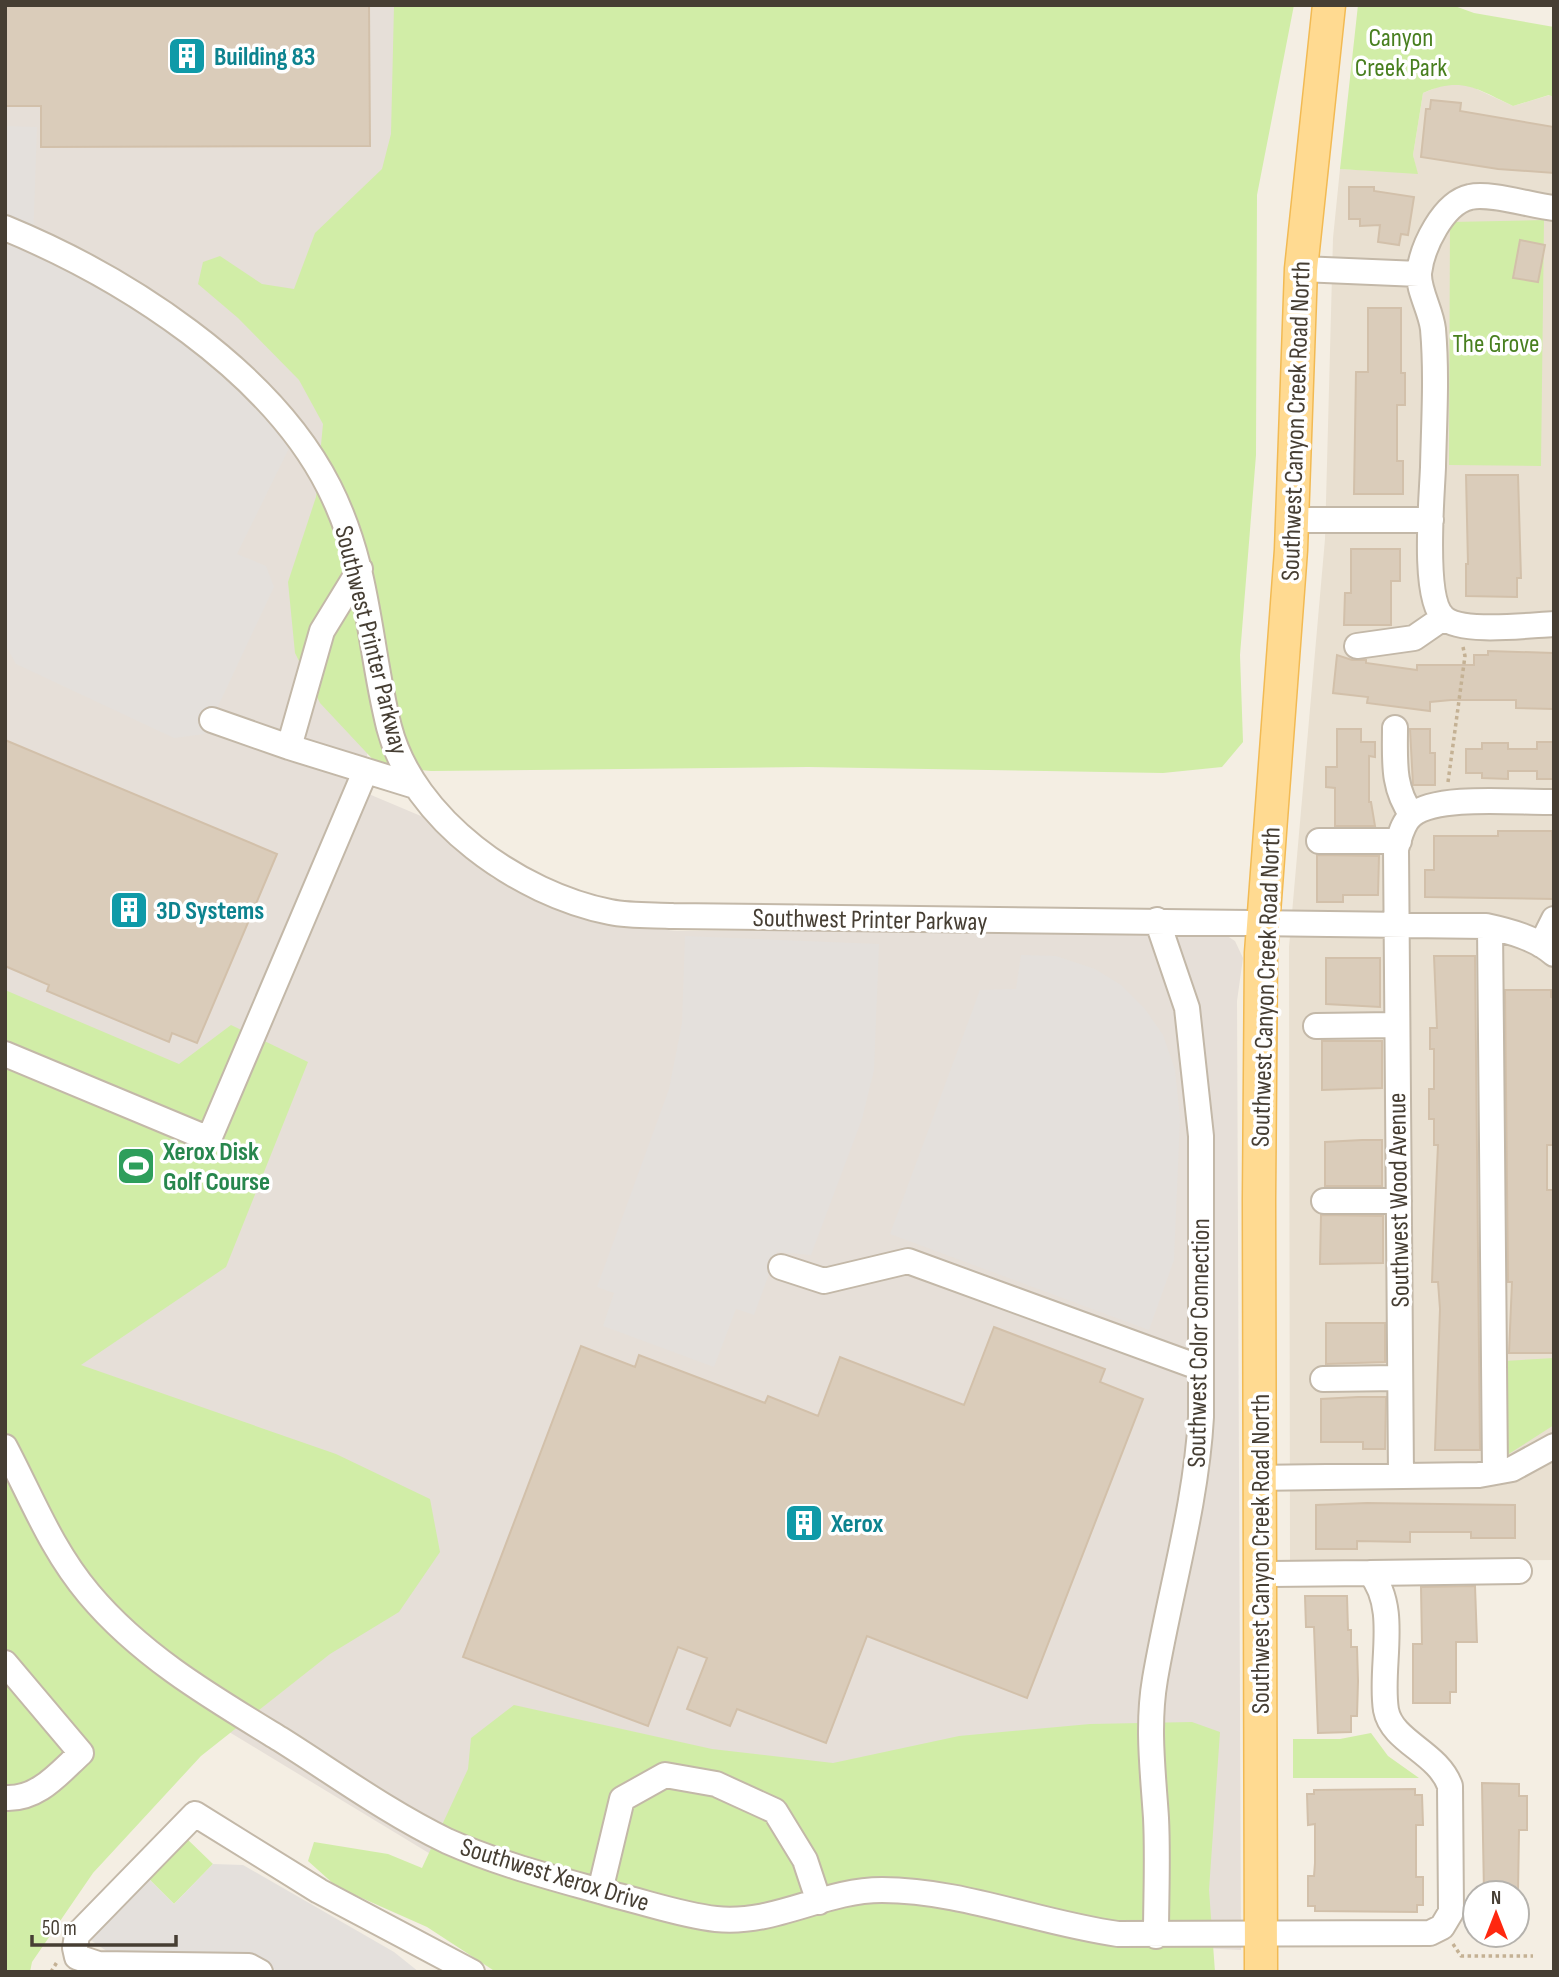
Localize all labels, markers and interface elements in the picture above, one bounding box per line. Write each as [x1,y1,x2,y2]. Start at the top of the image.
park label: Canyon Creek Park [1355,23,1447,84]
building icon: Building 83 [166,35,208,77]
place label: Building 83 [214,42,315,73]
street label: Southwest Canyon Creek Road North [1275,261,1318,582]
park label: The Grove [1453,329,1540,360]
street label: Southwest Printer Parkway [327,523,414,758]
street label: Southwest Canyon Creek Road North [1245,827,1288,1148]
building icon: 3D Systems [108,889,150,931]
place label: 3D Systems [156,896,264,927]
street label: Southwest Printer Parkway [752,903,988,938]
street label: Southwest Wood Avenue [1382,1092,1417,1308]
place label: Xerox Disk Golf Course [162,1137,270,1198]
sports icon: Xerox Disk Golf Course [115,1145,157,1187]
street label: Southwest Color Connection [1182,1218,1217,1468]
street label: Southwest Canyon Creek Road North [1246,1394,1277,1714]
building icon: Xerox [783,1502,825,1544]
place label: Xerox [830,1509,883,1540]
street label: Southwest Xerox Drive [456,1832,653,1919]
north arrow [1461,1879,1531,1949]
text: N [1491,1887,1501,1910]
scale bar [32,1904,175,1948]
text: 50 m [42,1916,77,1941]

